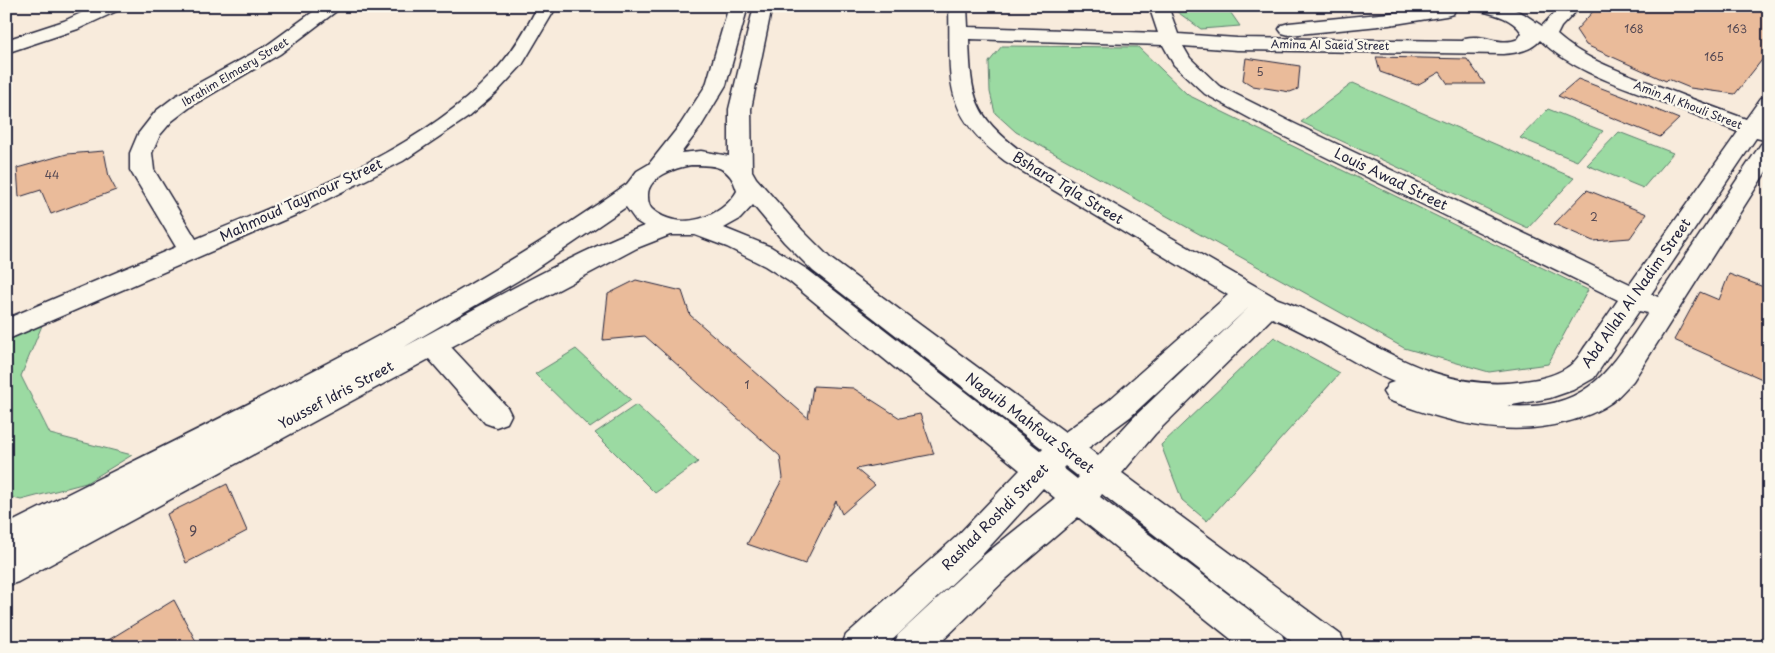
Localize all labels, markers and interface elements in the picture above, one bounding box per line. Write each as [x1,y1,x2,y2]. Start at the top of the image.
house number: 168 [1624,20,1644,37]
house number: 163 [1727,20,1747,37]
street label: Ibrahim Elmasry Street [178,33,292,110]
street label: Amina Al Saeid Street [1271,35,1390,54]
house number: 165 [1704,48,1724,65]
house number: 5 [1256,63,1264,80]
street label: Amin Al Khouli Street [1632,76,1745,133]
street label: Louis Awad Street [1331,142,1452,215]
street label: Bshara Tqla Street [1009,146,1128,229]
street label: Mahmoud Taymour Street [216,152,386,247]
house number: 44 [45,166,59,183]
house number: 2 [1590,208,1598,225]
street label: Abd Allah Al Nadim Street [1576,213,1696,372]
street label: Youssef Idris Street [274,355,397,434]
street label: Naguib Mahfouz Street [962,367,1099,478]
house number: 1 [745,376,750,393]
street label: Rashad Roshdi Street [936,458,1053,575]
house number: 9 [189,520,197,541]

